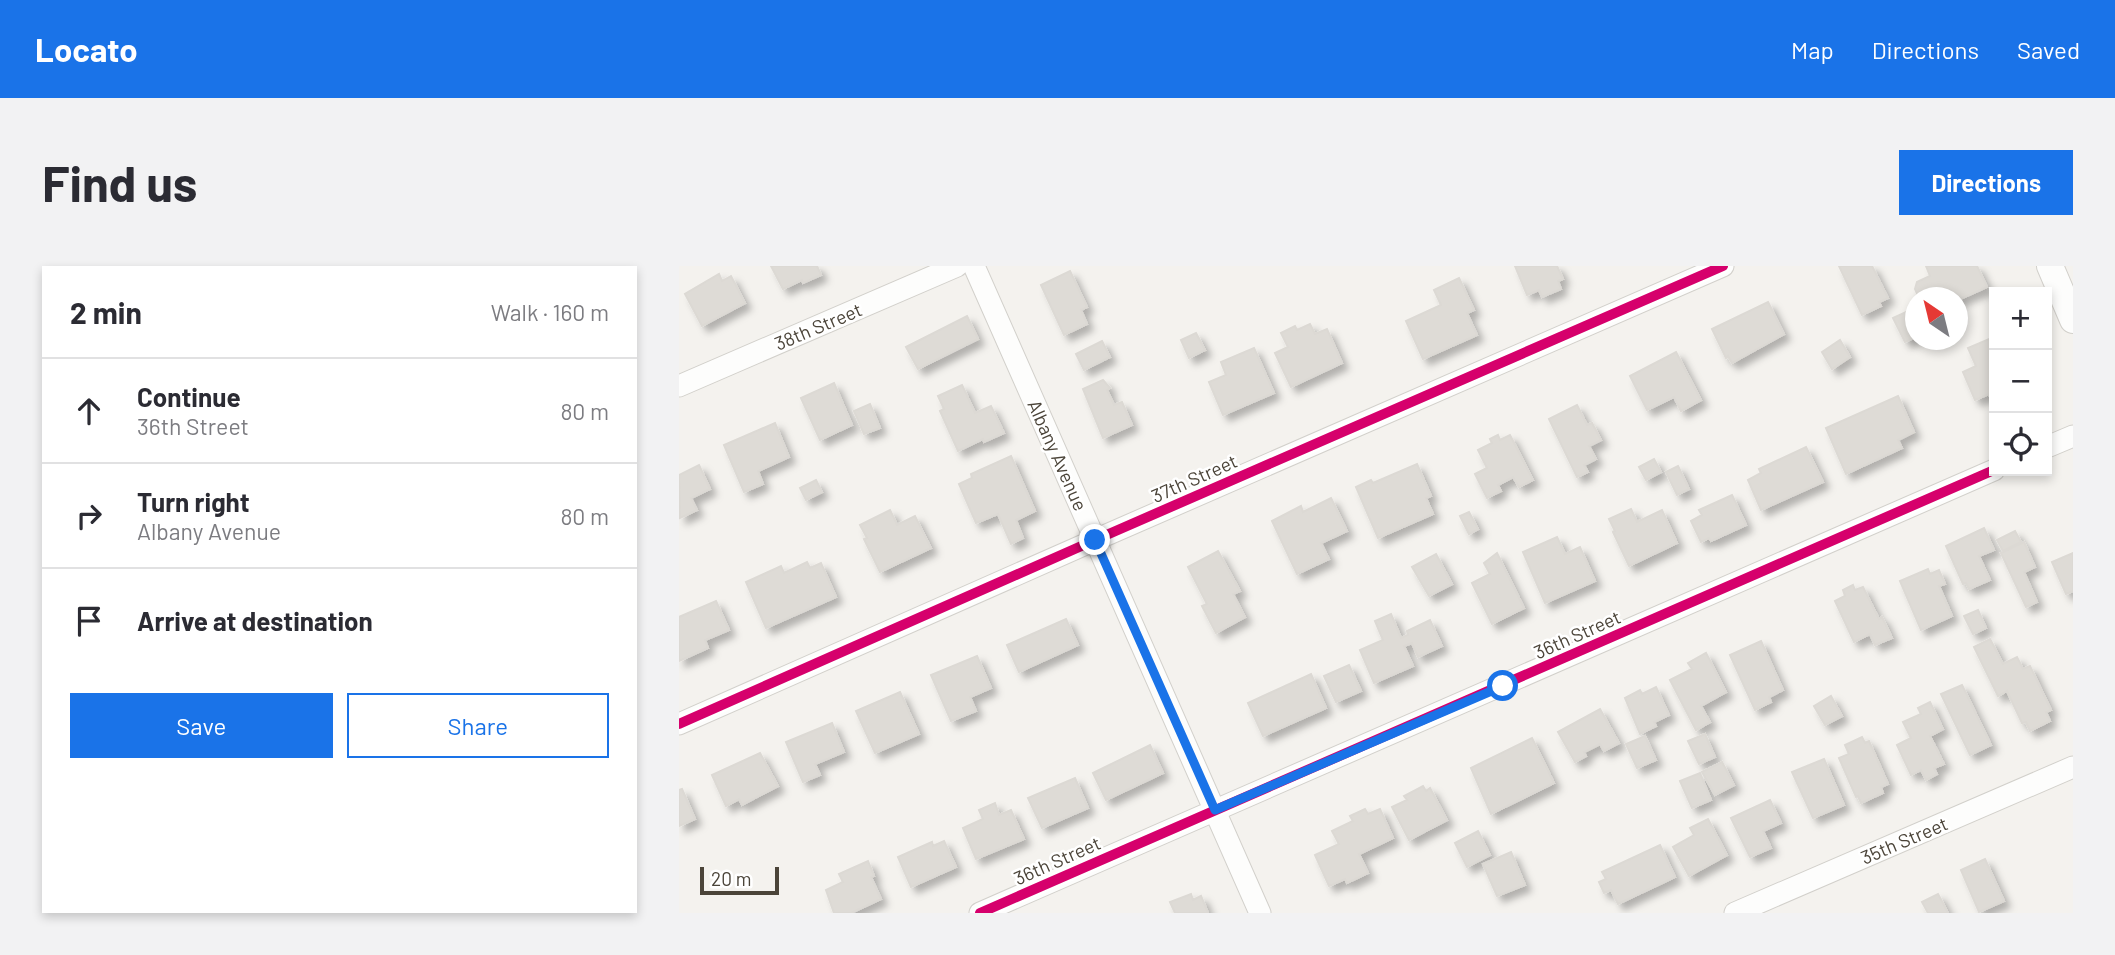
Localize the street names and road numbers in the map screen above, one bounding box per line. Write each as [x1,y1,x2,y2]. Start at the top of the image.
street label: 38th Street [771,297,865,355]
street label: Albany Avenue [1023,396,1093,514]
street label: 37th Street [1147,449,1241,507]
street label: 36th Street [1530,605,1624,663]
street label: 35th Street [1857,811,1951,869]
street label: 36th Street [1010,831,1104,889]

